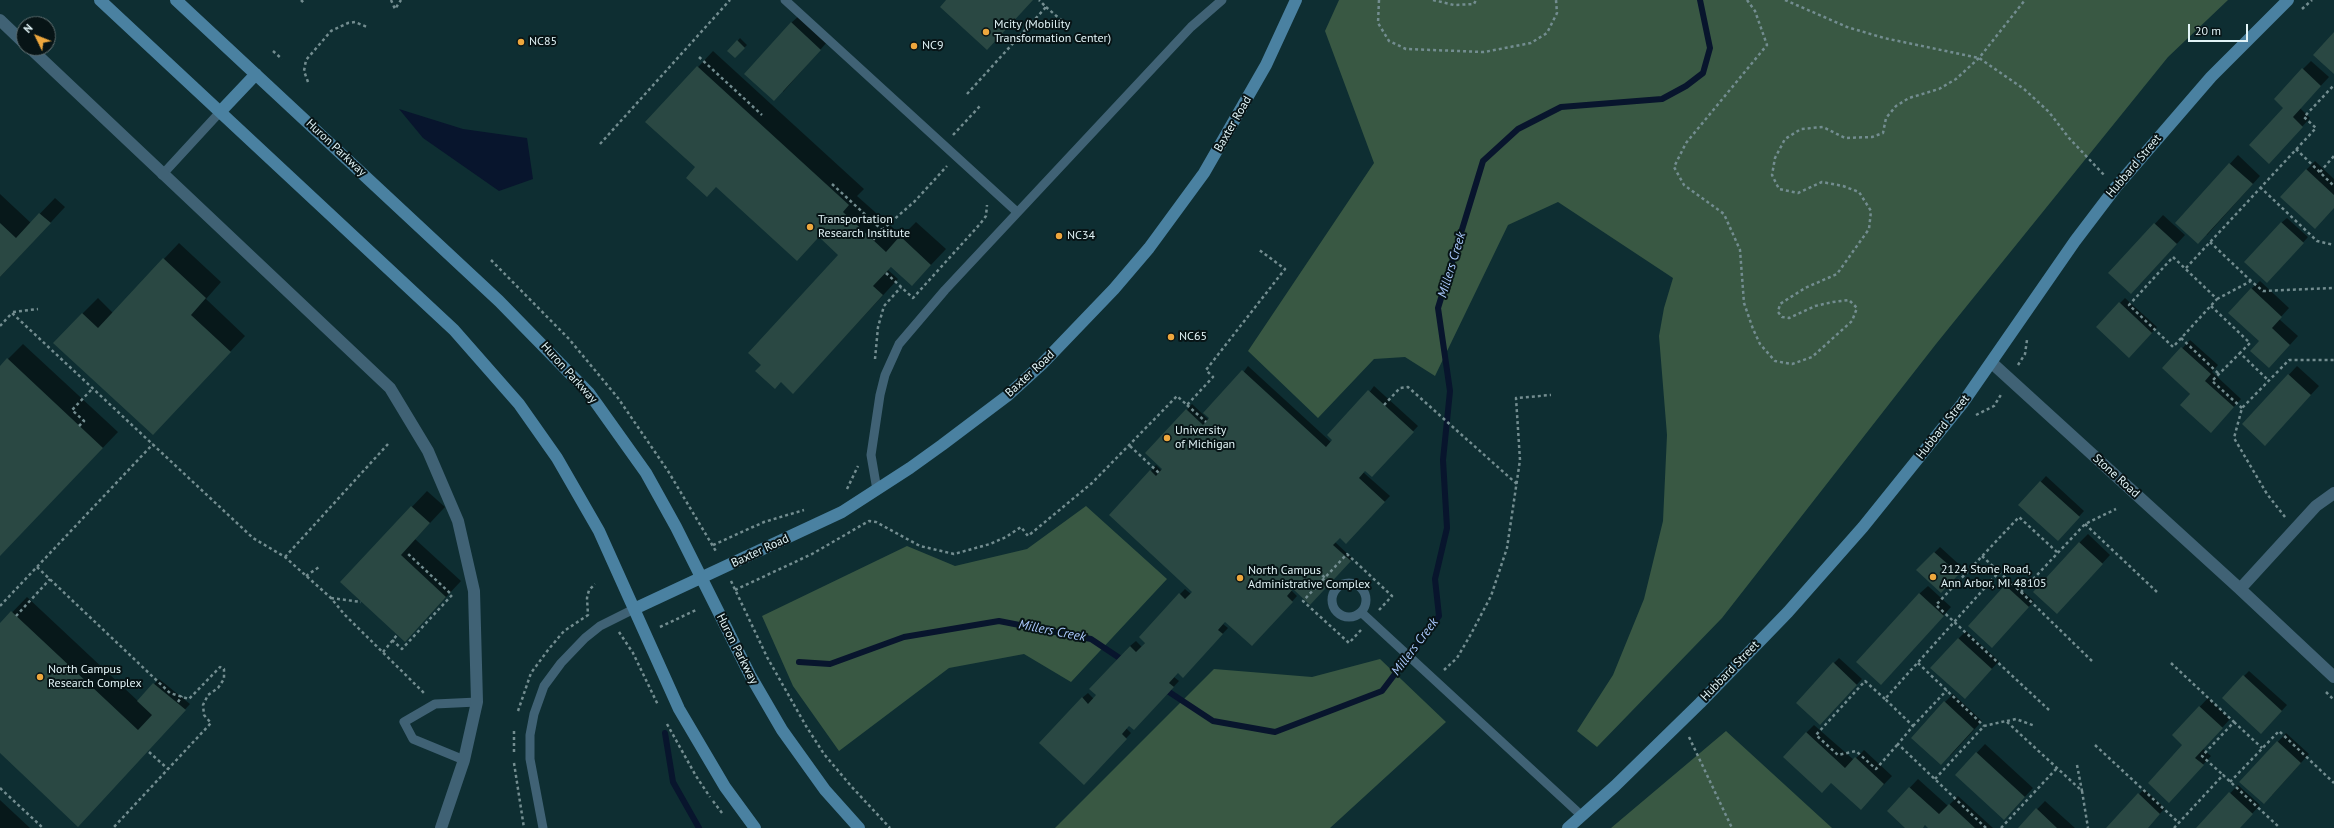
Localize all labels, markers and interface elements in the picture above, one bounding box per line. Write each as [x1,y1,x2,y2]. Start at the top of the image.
north arrow [16,16,56,56]
scale bar [2190,16,2250,42]
place label: Mcity (Mobility Transformation Center) [994,18,1111,46]
text: N [20,21,36,36]
text: 20 m [2195,23,2221,38]
marker: Mcity (Mobility Transformation Center) [981,27,991,37]
place label: NC85 [529,35,557,49]
marker: NC85 [516,37,526,47]
place label: NC9 [922,39,943,53]
marker: NC9 [909,41,919,51]
street label: Baxter Road [1211,94,1255,154]
street label: Huron Parkway [303,116,369,180]
street label: Hubbard Street [2103,132,2165,200]
place label: Transportation Research Institute [818,213,910,241]
marker: Transportation Research Institute [805,222,815,232]
place label: NC34 [1067,229,1095,243]
water label: Millers Creek [1435,230,1469,300]
marker: NC34 [1054,231,1064,241]
place label: NC65 [1179,330,1207,344]
marker: NC65 [1166,332,1176,342]
street label: Huron Parkway [538,339,600,407]
street label: Baxter Road [1002,348,1058,400]
street label: Hubbard Street [1913,392,1973,462]
place label: University of Michigan [1175,424,1235,452]
marker: University of Michigan [1162,433,1172,443]
street label: Stone Road [2090,451,2142,501]
street label: Baxter Road [729,531,791,571]
place label: 2124 Stone Road, Ann Arbor, MI 48105 [1941,563,2047,591]
place label: North Campus Administrative Complex [1248,564,1370,592]
marker: 2124 Stone Road, Ann Arbor, MI 48105 [1928,572,1938,582]
marker: North Campus Administrative Complex [1235,573,1245,583]
street label: Huron Parkway [713,611,761,687]
water label: Millers Creek [1388,615,1442,679]
water label: Millers Creek [1017,617,1087,645]
street label: Hubbard Street [1698,638,1762,704]
place label: North Campus Research Complex [48,663,142,691]
marker: North Campus Research Complex [35,672,45,682]

